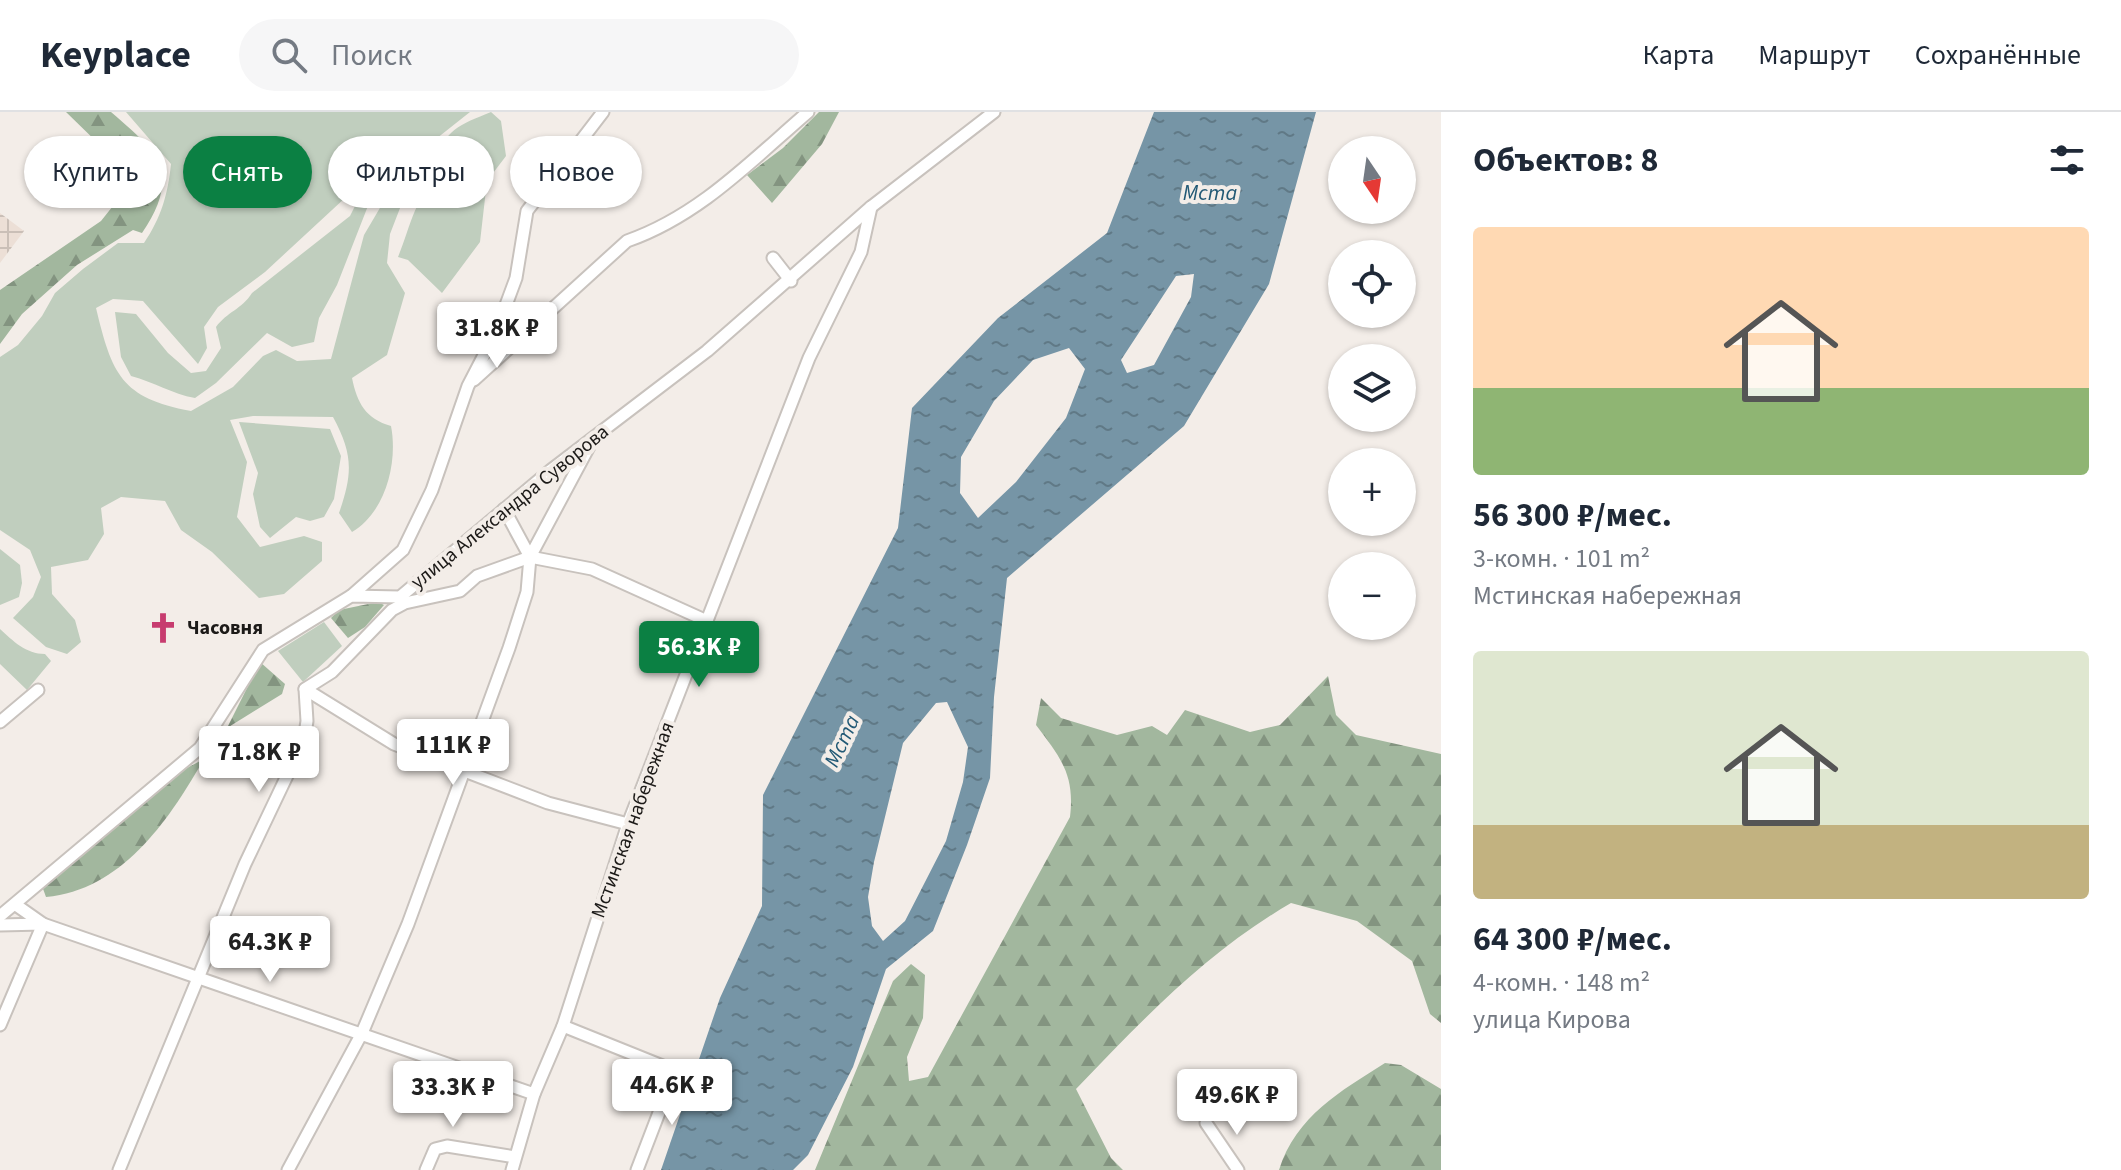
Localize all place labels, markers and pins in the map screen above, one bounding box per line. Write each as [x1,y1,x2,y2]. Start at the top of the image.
pin: 31.8K ₽ [423,302,571,370]
church icon: Часовня [146,611,180,645]
place label: Часовня [187,614,263,642]
pin: 56.3K ₽ [625,621,773,689]
pin: 111K ₽ [388,719,518,787]
pin: 71.8K ₽ [185,726,333,794]
pin: 64.3K ₽ [196,916,344,984]
pin: 44.6K ₽ [598,1059,746,1127]
pin: 33.3K ₽ [379,1061,527,1129]
pin: 49.6K ₽ [1163,1069,1311,1137]

